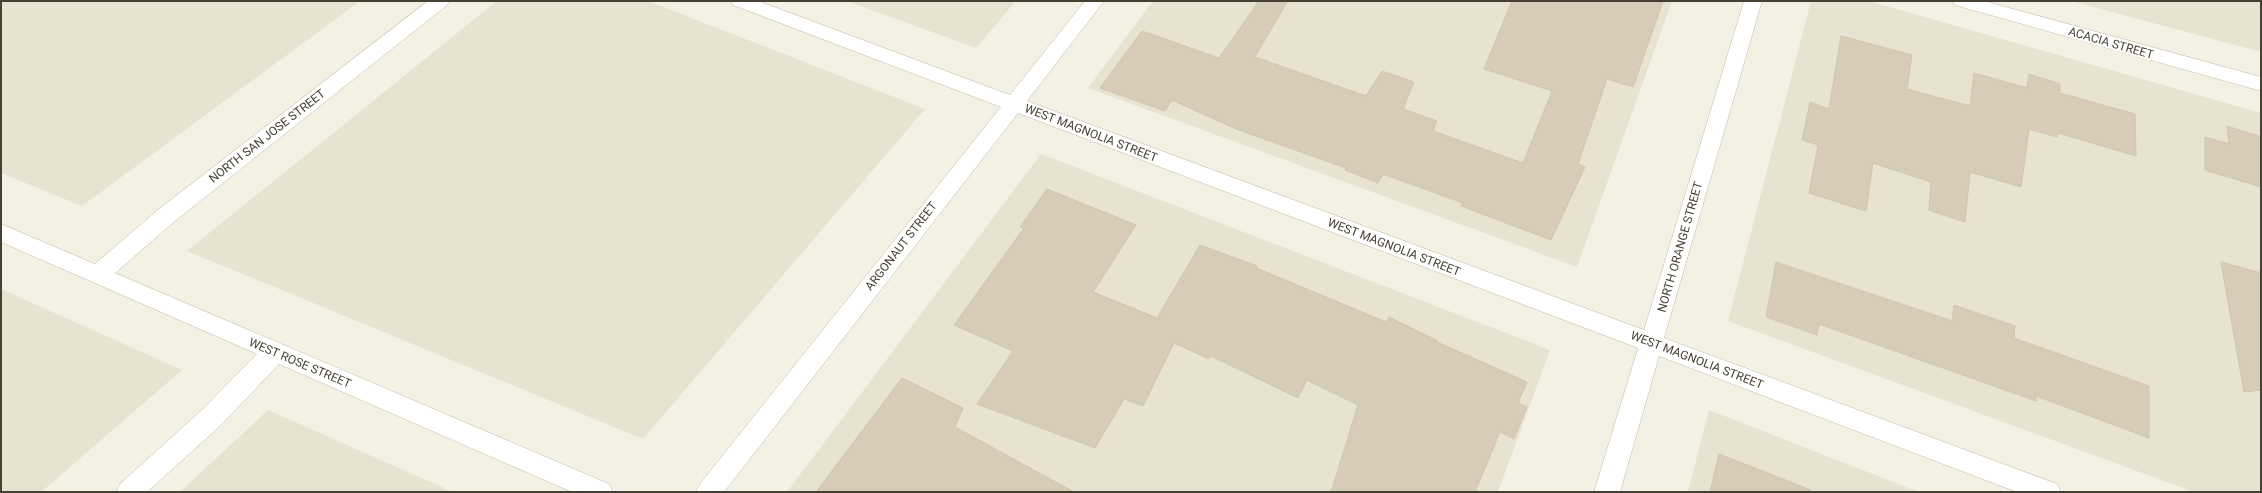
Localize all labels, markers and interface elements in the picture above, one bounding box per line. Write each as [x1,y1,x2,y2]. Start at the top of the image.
street label: ACACIA STREET [2067,24,2155,62]
street label: NORTH SAN JOSE STREET [206,86,328,186]
street label: WEST MAGNOLIA STREET [1023,101,1159,165]
street label: NORTH ORANGE STREET [1655,180,1705,314]
street label: ARGONAUT STREET [862,199,940,293]
street label: WEST MAGNOLIA STREET [1326,215,1462,279]
street label: WEST MAGNOLIA STREET [1629,328,1765,392]
street label: WEST ROSE STREET [247,335,353,391]

